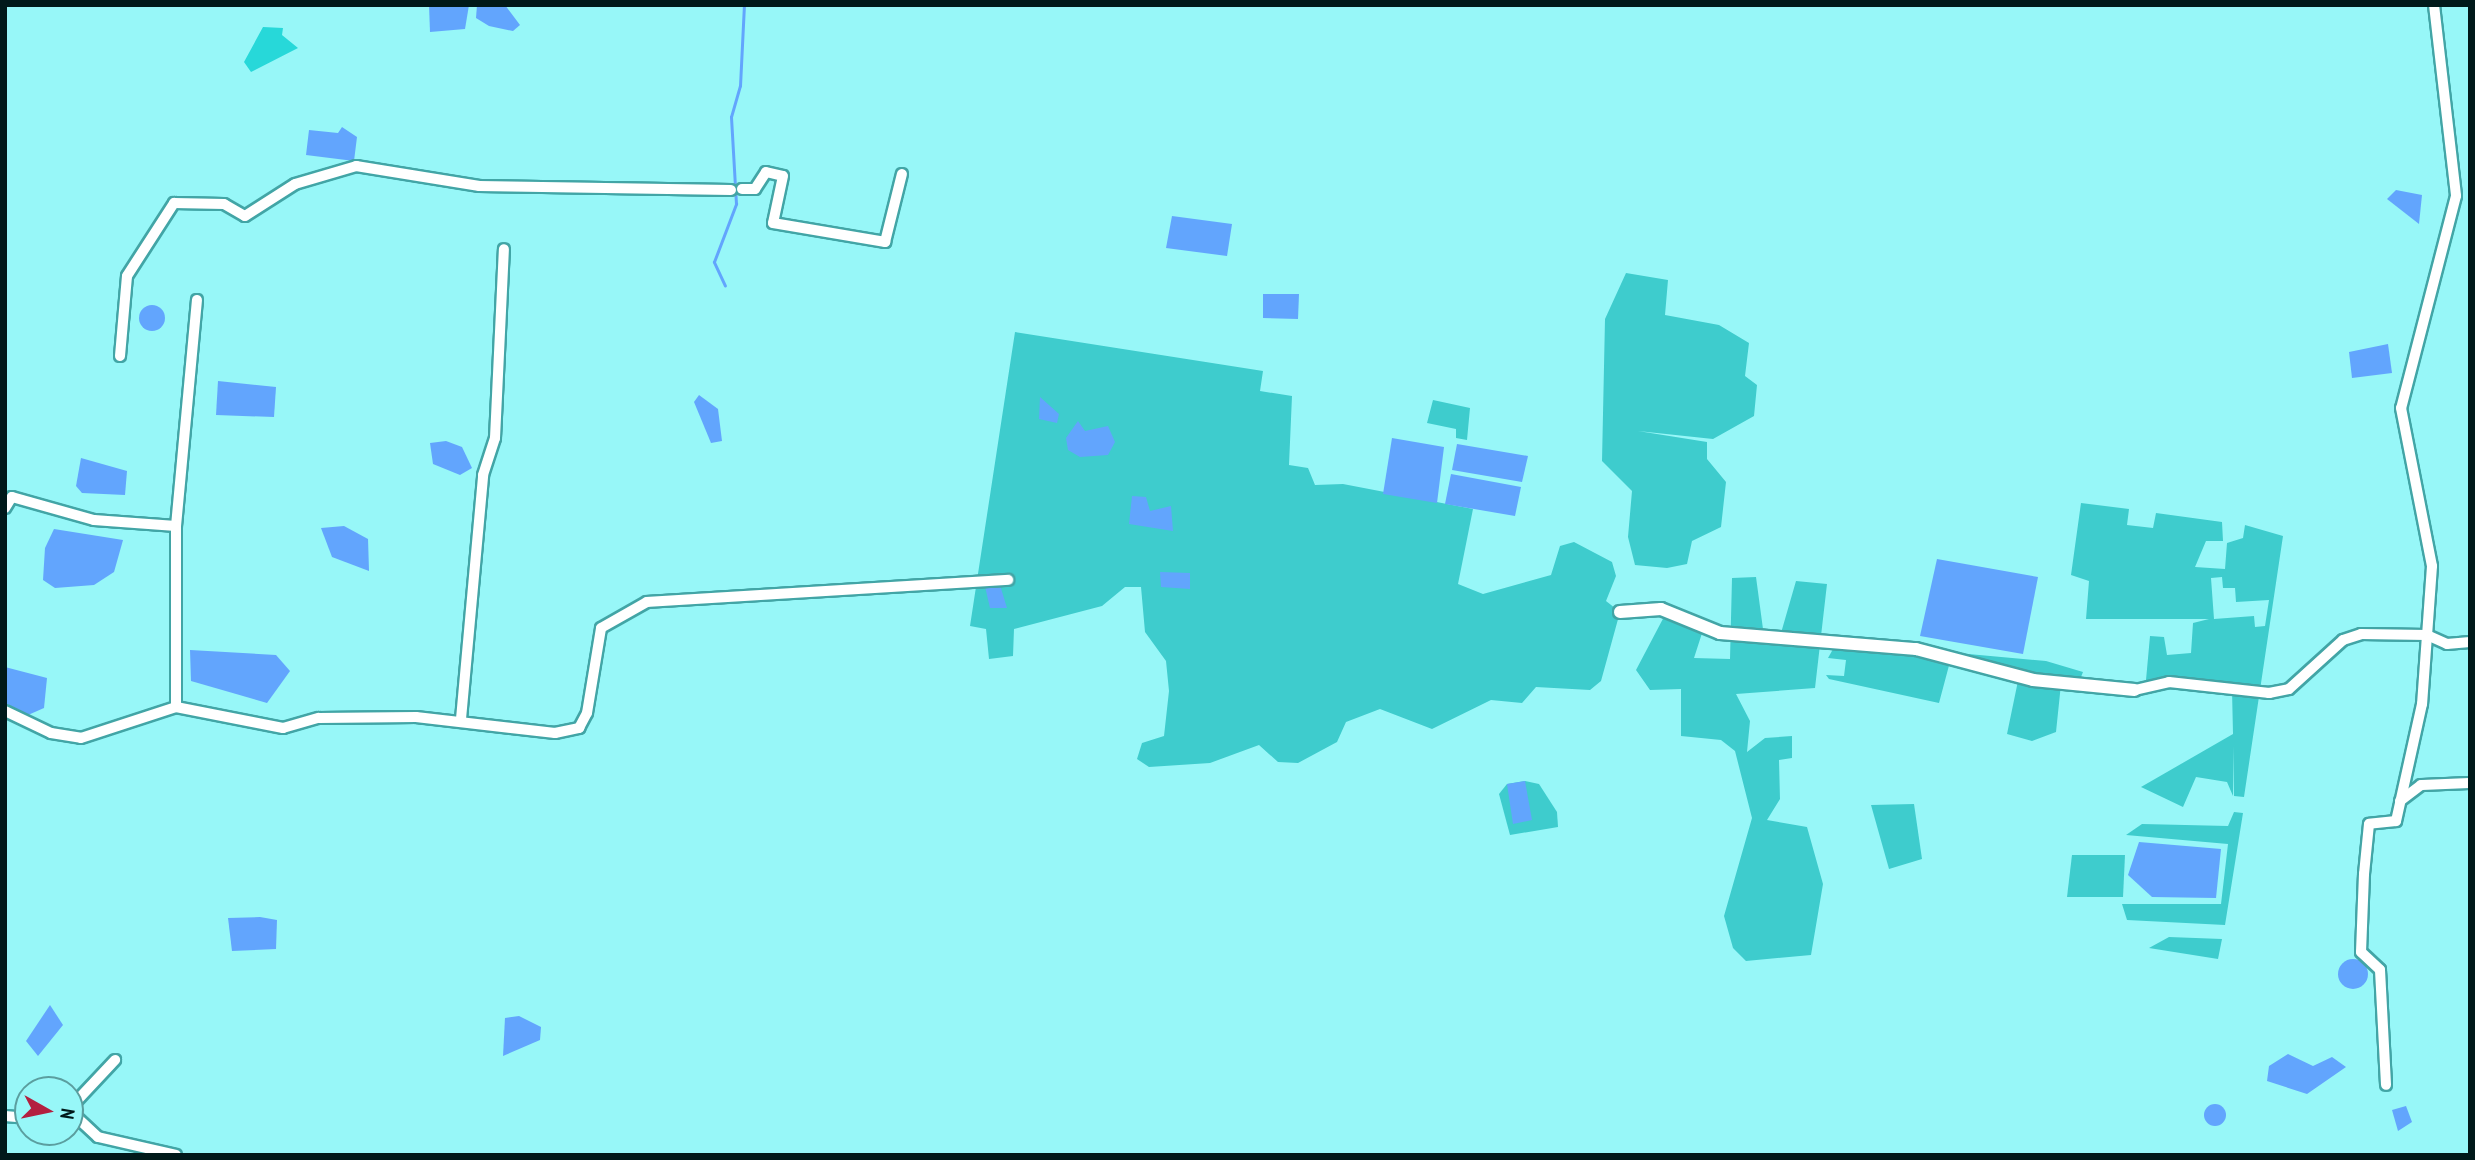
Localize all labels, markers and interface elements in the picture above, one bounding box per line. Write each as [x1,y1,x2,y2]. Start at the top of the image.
north arrow [14,1076,84,1146]
text: N [55,1107,80,1121]

